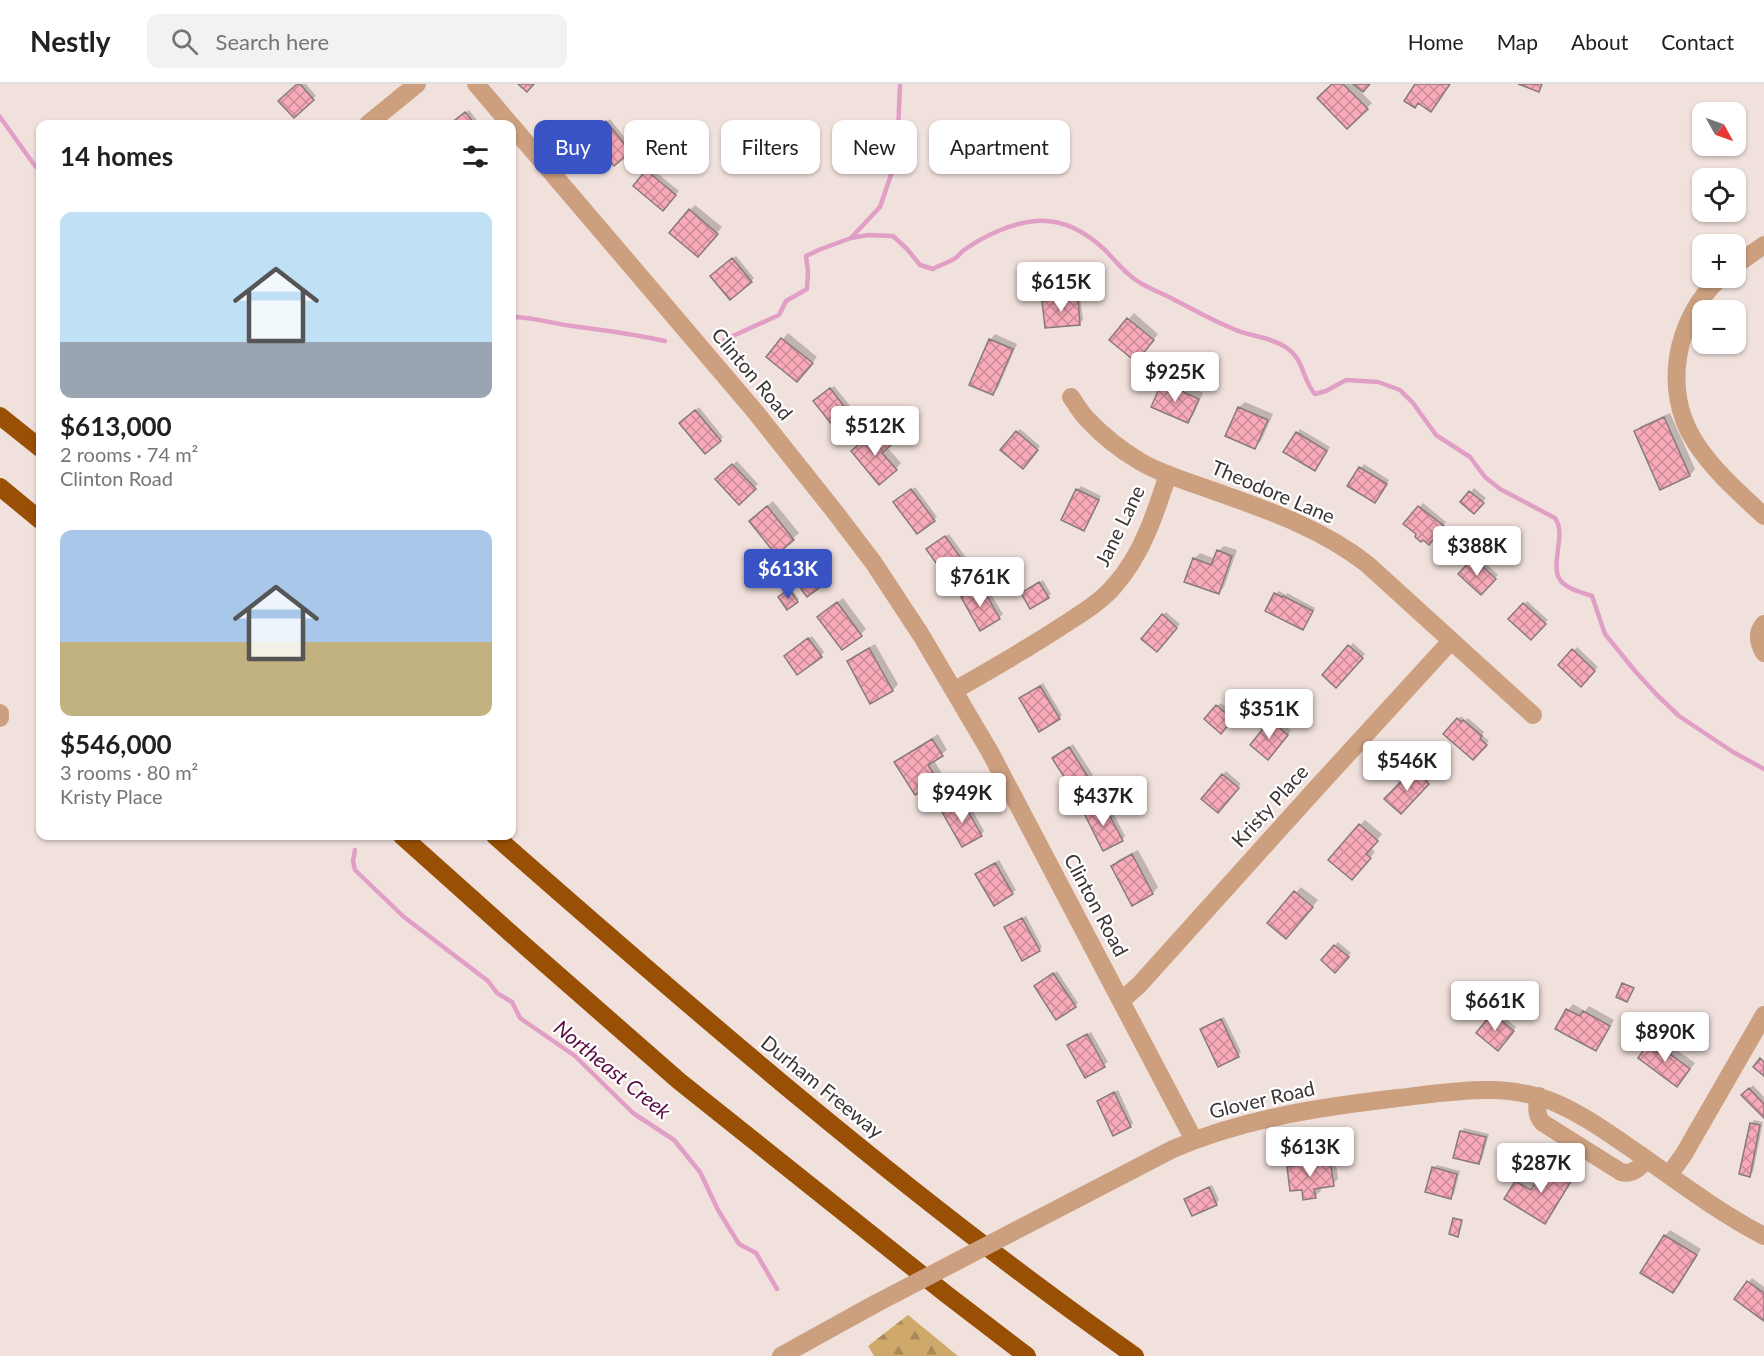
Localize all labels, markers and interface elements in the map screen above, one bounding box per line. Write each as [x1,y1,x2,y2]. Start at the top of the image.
search box [147,14,567,68]
text: Nestly [30,24,111,58]
icon: search [168,25,201,58]
text: Search here [216,28,329,55]
text: Home [1408,29,1464,54]
text: Map [1497,29,1538,54]
text: About [1571,29,1628,54]
text: Contact [1661,29,1734,54]
north arrow [1692,102,1746,156]
map controls [1692,102,1746,354]
chip: Buy [534,120,612,174]
chip: Rent [624,120,709,174]
chip: Filters [721,120,820,174]
chip: New [832,120,917,174]
chip: Apartment [929,120,1070,174]
text: 14 homes [60,140,173,172]
icon: filters [459,140,492,173]
button: locate [1692,168,1746,222]
button: + [1692,234,1746,288]
icon: home [222,251,330,359]
pin: $615K [1019,262,1103,313]
text: $615K [1031,269,1091,293]
button: − [1692,300,1746,354]
street label: Clinton Road [707,322,798,424]
pin: $925K [1133,352,1217,403]
text: $925K [1145,359,1205,383]
pin: $512K [833,406,917,457]
text: $613,000 [60,410,172,442]
text: $512K [845,413,905,437]
text: 2 rooms · 74 m² [60,442,198,466]
street label: Theodore Lane [1208,454,1339,528]
text: Clinton Road [60,466,173,490]
street label: Jane Lane [1089,481,1149,570]
pin: $388K [1435,526,1519,577]
text: $388K [1447,533,1507,557]
pin: $613K [746,549,830,600]
text: $613K [758,556,818,580]
pin: $761K [938,557,1022,608]
text: $761K [950,564,1010,588]
icon: home [222,569,330,677]
pin: $351K [1227,689,1311,740]
text: $351K [1239,696,1299,720]
text: $546,000 [60,728,172,760]
pin: $546K [1365,741,1449,792]
text: $546K [1377,748,1437,772]
street label: Kristy Place [1226,759,1313,851]
text: 3 rooms · 80 m² [60,760,198,784]
pin: $949K [920,773,1004,824]
pin: $437K [1061,776,1145,827]
text: $949K [932,780,992,804]
text: $437K [1073,783,1133,807]
text: Kristy Place [60,784,163,808]
street label: Clinton Road [1060,849,1134,960]
pin: $661K [1453,981,1537,1032]
text: $661K [1465,988,1525,1012]
pin: $890K [1623,1012,1707,1063]
water label: Northeast Creek [550,1014,677,1124]
text: $890K [1635,1019,1695,1043]
street label: Durham Freeway [757,1030,889,1143]
street label: Glover Road [1207,1075,1317,1123]
pin: $613K [1268,1127,1352,1178]
text: $613K [1280,1134,1340,1158]
pin: $287K [1499,1143,1583,1194]
text: $287K [1511,1150,1571,1174]

